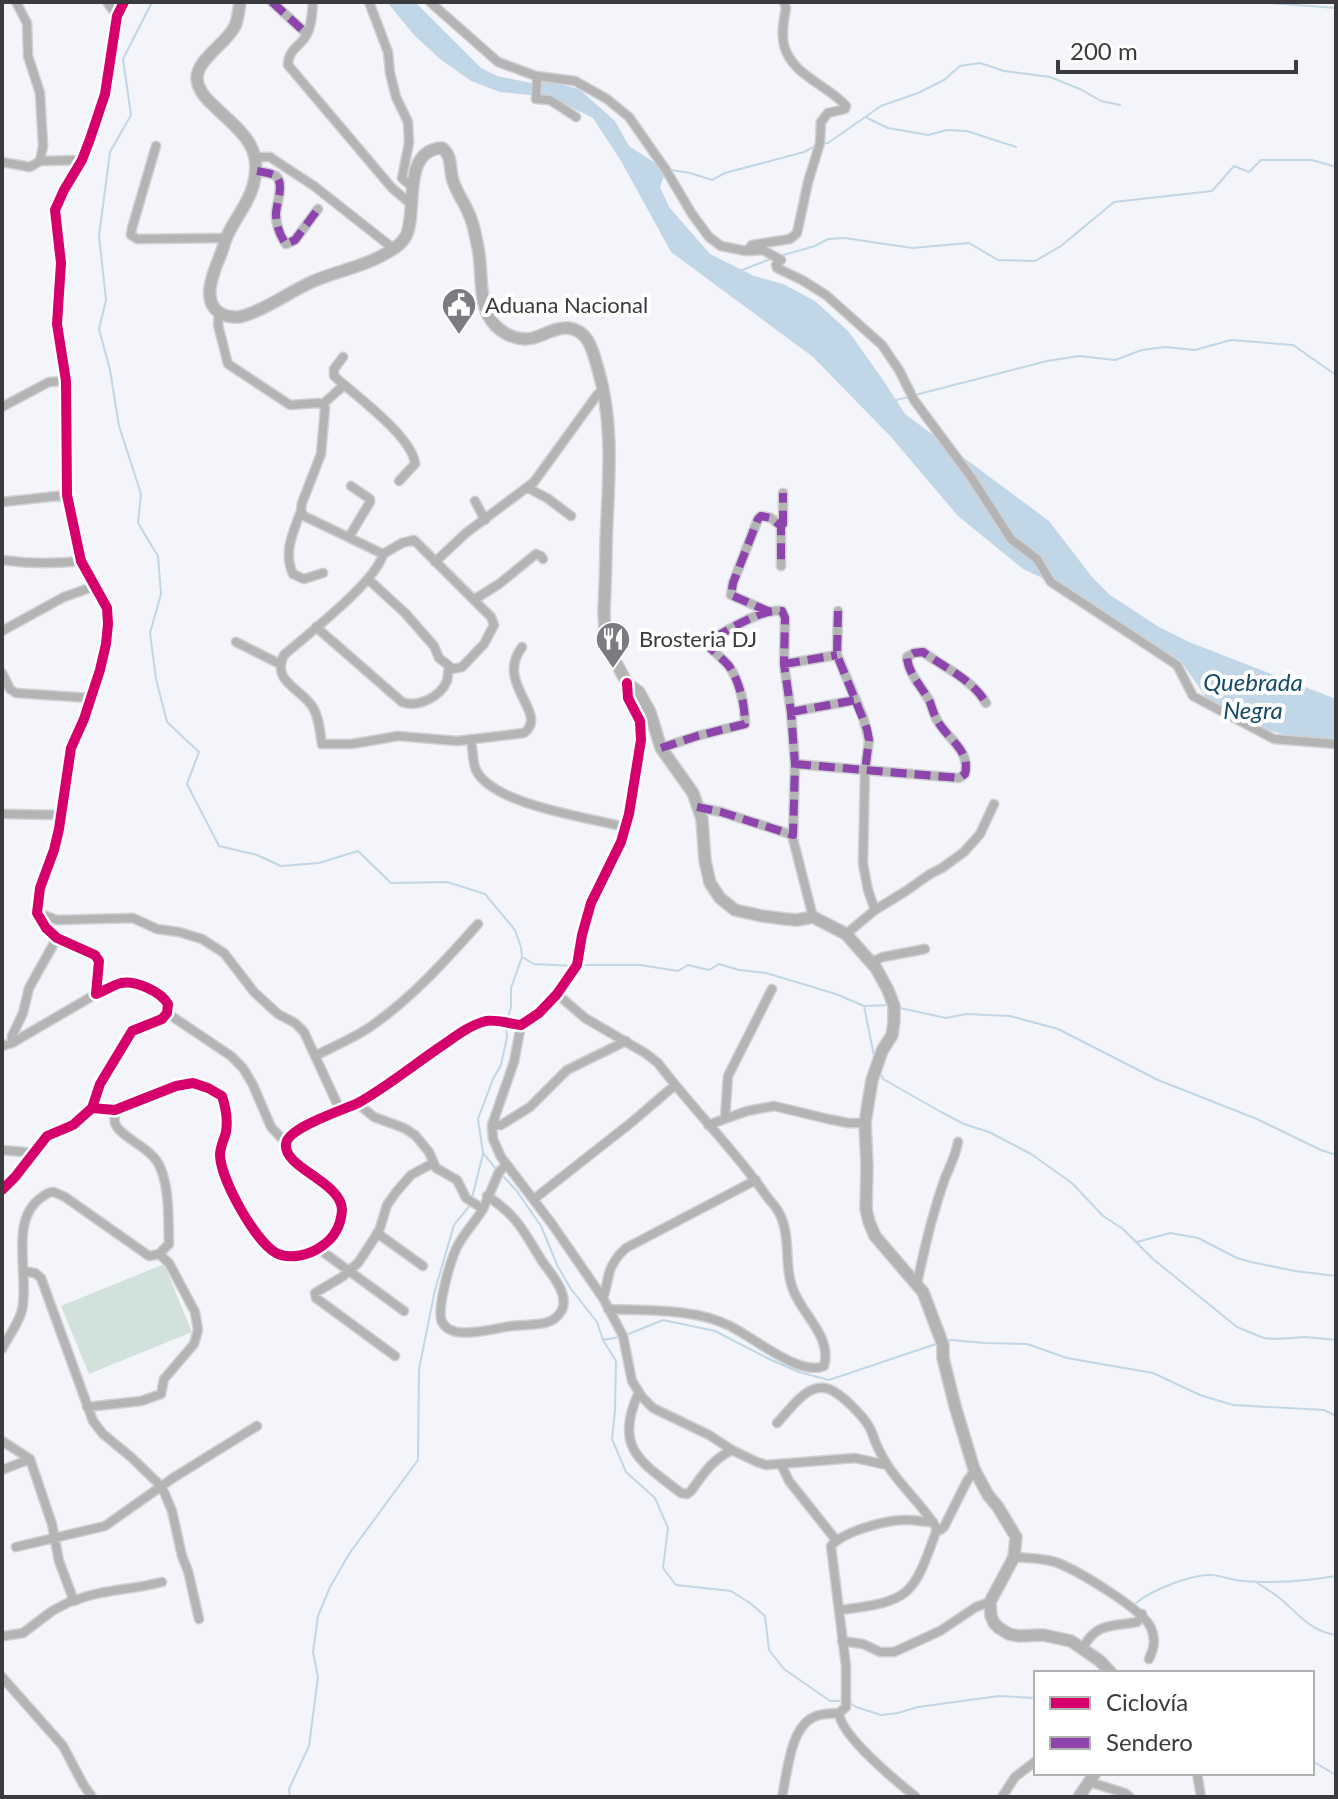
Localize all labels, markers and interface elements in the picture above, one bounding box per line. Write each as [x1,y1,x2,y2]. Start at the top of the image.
scale bar [1058,24,1296,74]
text: 200 m [1070,36,1138,65]
public building icon: Aduana Nacional [440,286,478,336]
place label: Aduana Nacional [485,291,648,318]
restaurant icon: Brosteria DJ [594,620,632,670]
place label: Brosteria DJ [639,625,757,652]
water label: Quebrada Negra [1203,667,1303,724]
legend [1034,1671,1314,1775]
text: Ciclovía [1106,1687,1188,1716]
text: Sendero [1106,1727,1193,1756]

